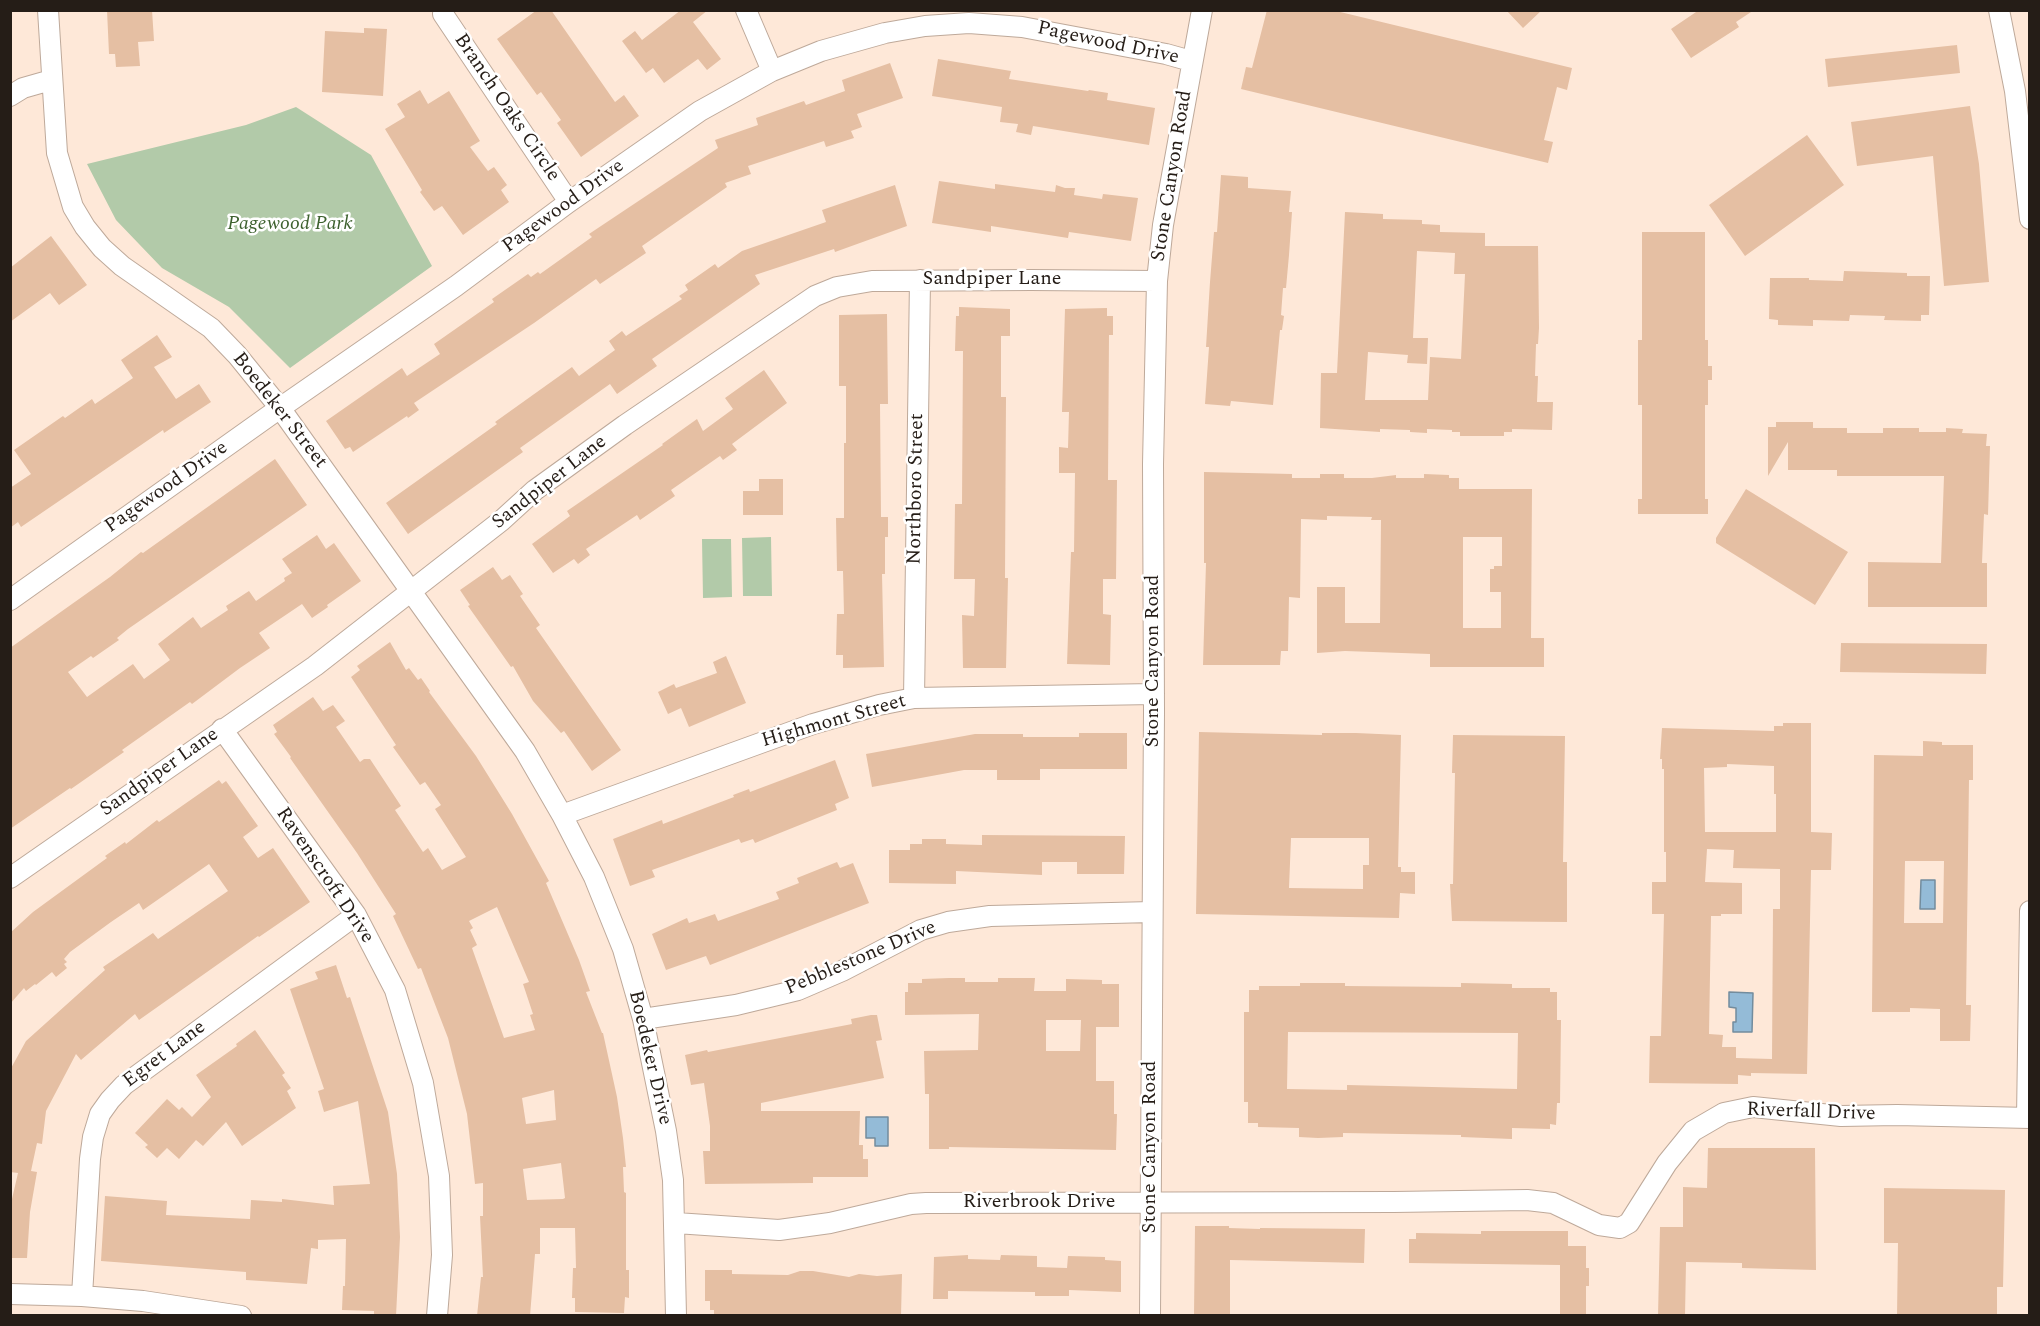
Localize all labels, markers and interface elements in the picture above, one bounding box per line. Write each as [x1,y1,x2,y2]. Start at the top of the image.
street label: Pagewood Drive [1035,17,1181,71]
street label: Branch Oaks Circle [448,30,564,186]
street label: Stone Canyon Road [1148,89,1198,263]
street label: Pagewood Drive [499,155,629,259]
park label: Pagewood Park [227,213,353,237]
street label: Sandpiper Lane [922,268,1062,292]
street label: Boedeker Street [226,348,332,474]
street label: Northboro Street [904,413,930,565]
street label: Sandpiper Lane [488,431,612,535]
street label: Pagewood Drive [101,437,233,539]
street label: Stone Canyon Road [1142,575,1166,747]
street label: Highmont Street [759,690,909,754]
street label: Sandpiper Lane [96,723,224,823]
street label: Ravenscroft Drive [270,803,378,949]
street label: Pebblestone Drive [782,916,940,1002]
street label: Boedeker Drive [622,988,676,1128]
street label: Egret Lane [119,1016,211,1094]
street label: Stone Canyon Road [1139,1061,1163,1233]
street label: Riverfall Drive [1746,1099,1876,1127]
street label: Riverbrook Drive [963,1191,1115,1215]

